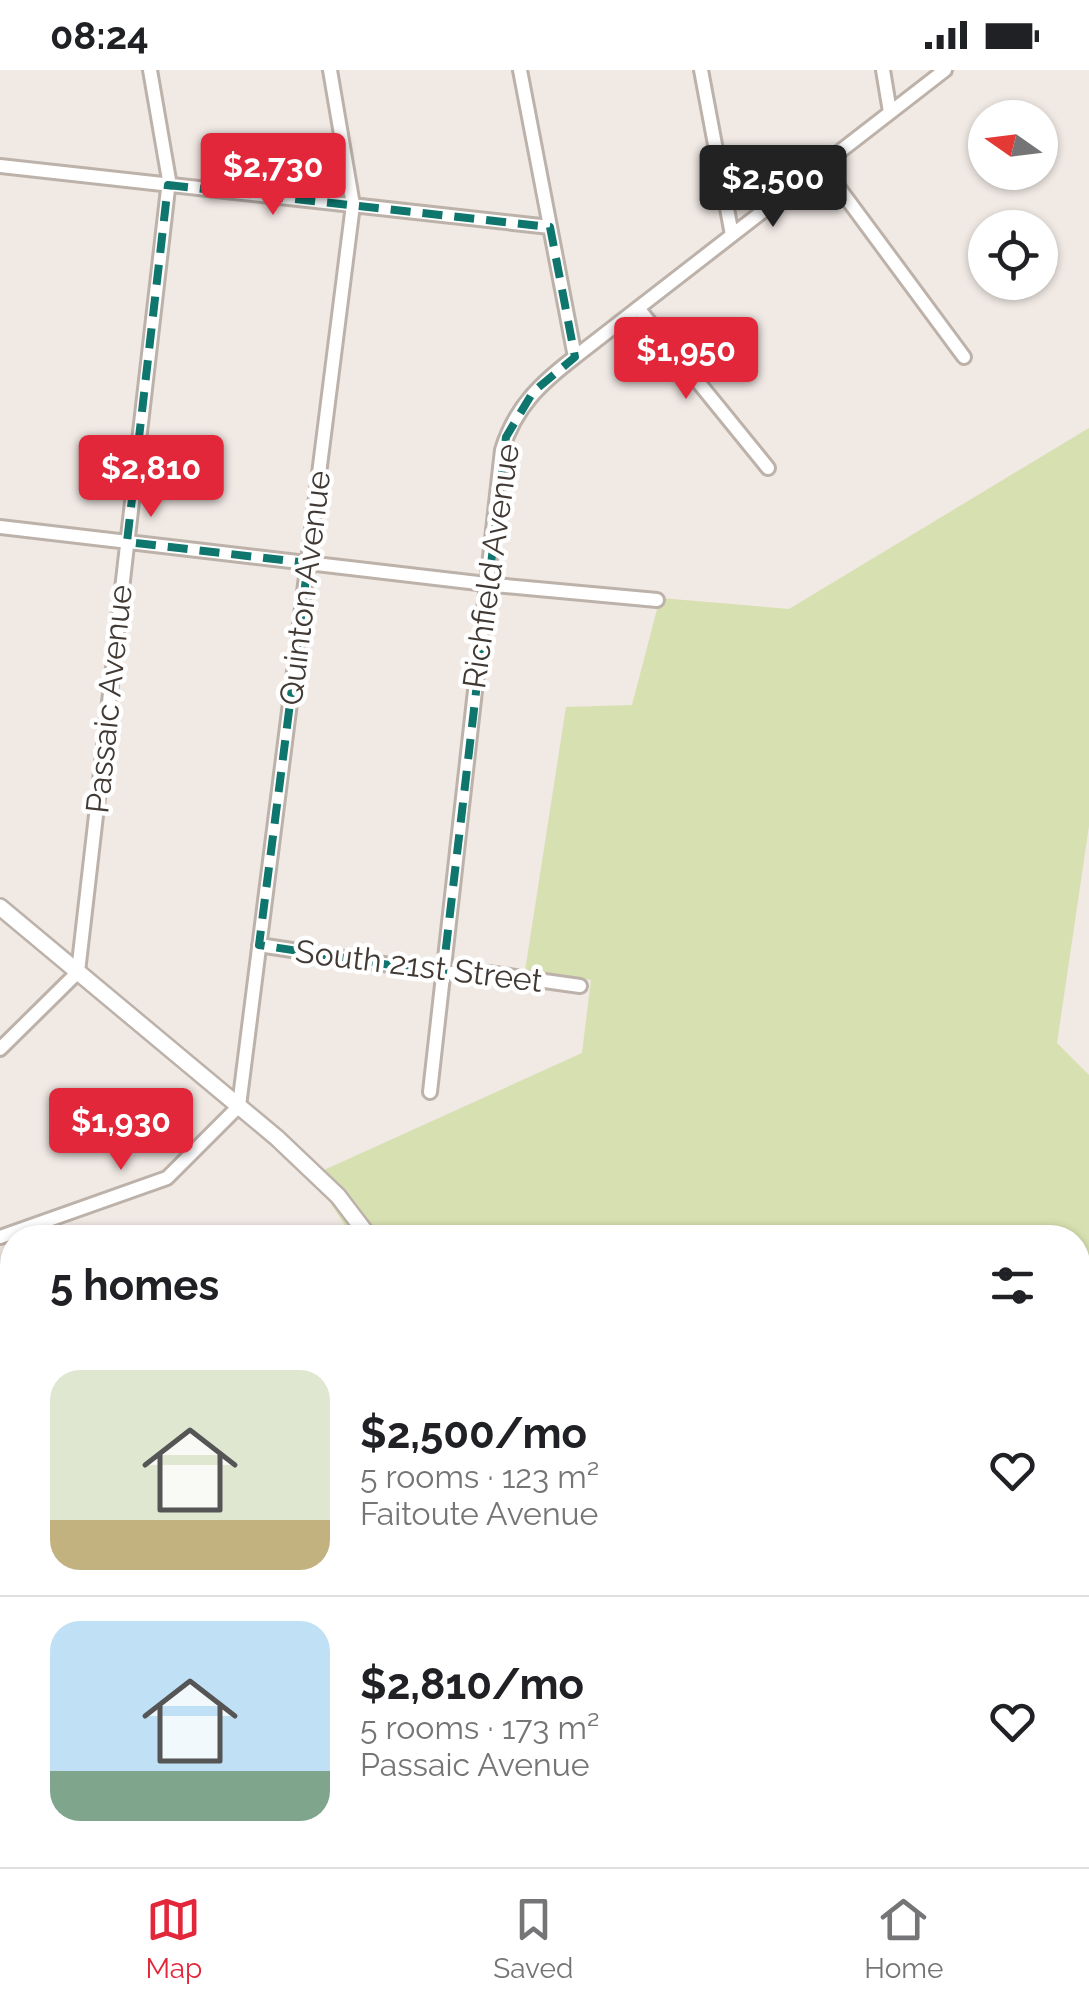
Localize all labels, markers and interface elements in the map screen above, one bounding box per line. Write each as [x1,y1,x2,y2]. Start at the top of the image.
text: 08:24 [50,13,149,58]
north arrow [968,100,1058,190]
map controls [968,100,1058,300]
pin: $2,730 [192,133,354,218]
pin: $2,500 [692,145,854,230]
text: $2,730 [223,147,323,184]
text: $2,500 [722,159,824,196]
button: locate [968,210,1058,300]
pin: $1,950 [605,317,767,402]
text: $1,950 [636,331,736,368]
pin: $2,810 [70,435,232,520]
street label: Richfield Avenue [455,441,526,691]
text: $2,810 [101,449,201,486]
street label: Quinton Avenue [272,469,337,707]
street label: Passaic Avenue [78,583,139,815]
street label: South 21st Street [294,932,545,999]
pin: $1,930 [40,1088,202,1173]
text: $1,930 [71,1102,171,1139]
icon: filters [985,1258,1040,1313]
text: 5 homes [50,1261,219,1310]
text: $2,500/mo [360,1409,587,1458]
icon: home [130,1410,250,1530]
icon: heart [985,1443,1040,1498]
text: 5 rooms · 123 m² [360,1458,599,1495]
text: Faitoute Avenue [360,1495,598,1532]
text: $2,810/mo [360,1660,584,1709]
icon: home [130,1661,250,1781]
icon: heart [985,1694,1040,1749]
text: 5 rooms · 173 m² [360,1709,599,1746]
text: Passaic Avenue [360,1746,590,1783]
tab: Map [145,1892,202,1985]
tab: Saved [493,1892,573,1985]
tab: Home [864,1892,944,1985]

